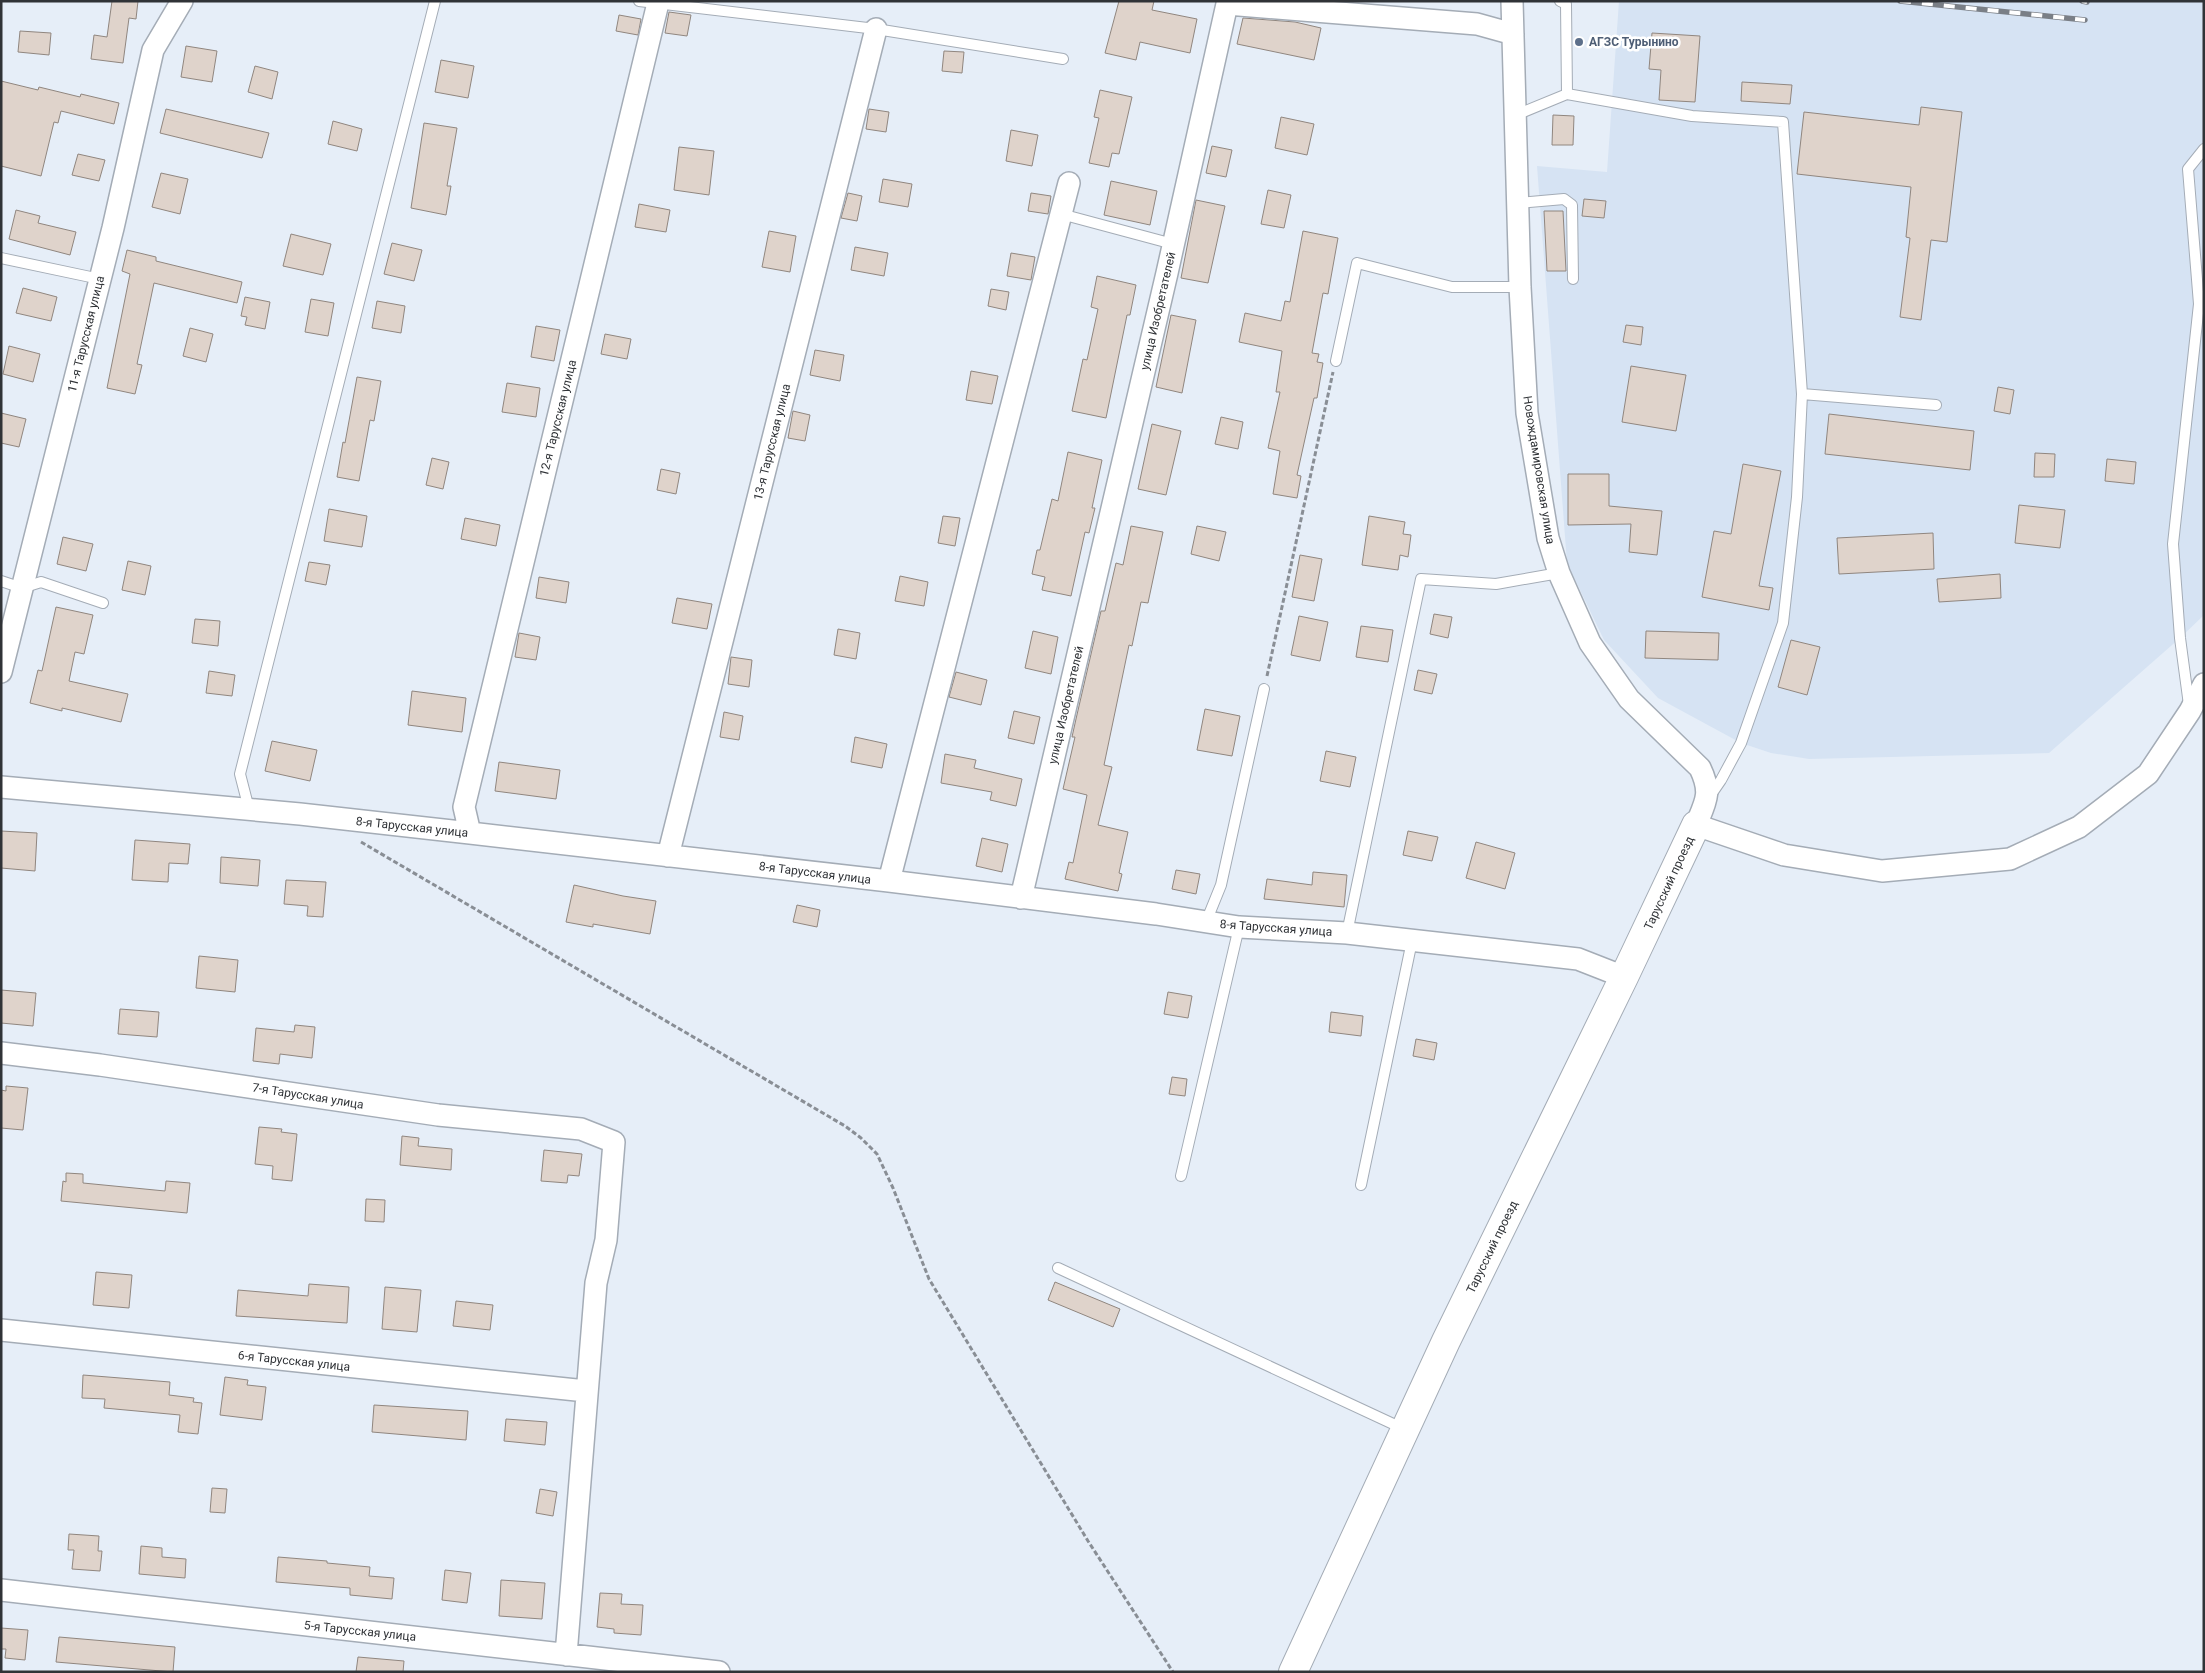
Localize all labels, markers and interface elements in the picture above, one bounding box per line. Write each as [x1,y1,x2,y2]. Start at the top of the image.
place label: АГЗС Турынино [1589,35,1679,49]
marker: АГЗС Турынино [1573,36,1585,48]
street label: улица Изобретателей [1138,250,1178,372]
street label: 11-я Тарусская улица [65,274,107,394]
street label: 12-я Тарусская улица [537,358,579,478]
street label: 13-я Тарусская улица [751,382,793,502]
street label: Новождамировская улица [1520,395,1558,545]
street label: улица Изобретателей [1046,644,1086,766]
street label: 8-я Тарусская улица [355,814,469,840]
street label: Тарусский проезд [1641,834,1697,932]
street label: 8-я Тарусская улица [758,859,872,887]
street label: 8-я Тарусская улица [1219,917,1333,939]
street label: 7-я Тарусская улица [251,1080,365,1112]
street label: Тарусский проезд [1463,1198,1521,1296]
street label: 6-я Тарусская улица [237,1348,351,1374]
street label: 5-я Тарусская улица [303,1618,417,1644]

